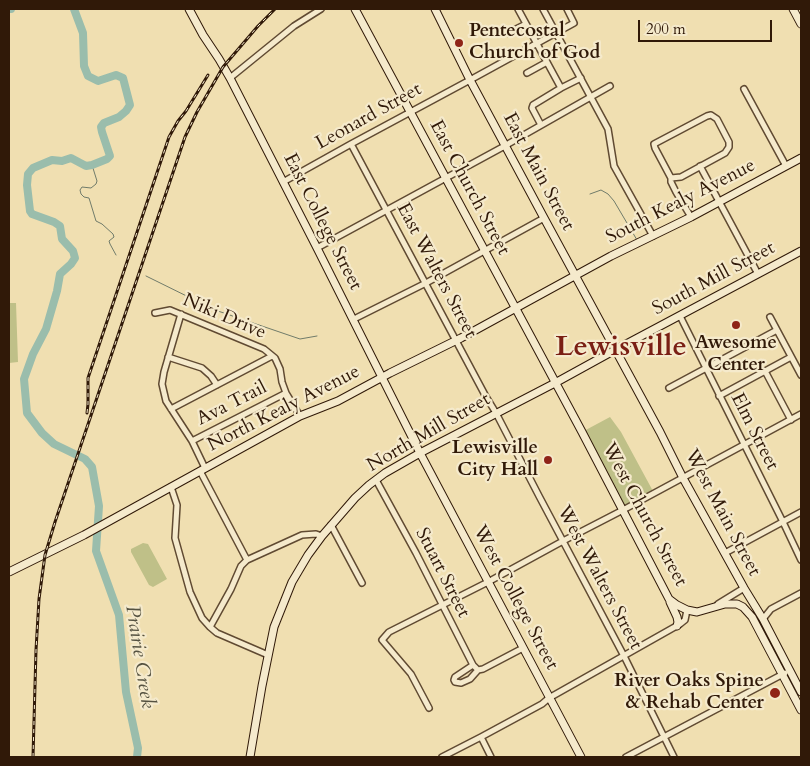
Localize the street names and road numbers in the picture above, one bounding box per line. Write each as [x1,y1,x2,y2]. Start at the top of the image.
street label: Leonard Street [312,79,426,155]
street label: East Main Street [497,109,579,235]
street label: East Church Street [424,117,514,259]
street label: East College Street [278,150,366,294]
street label: South Kealy Avenue [603,155,759,249]
street label: East Walters Street [391,199,481,343]
street label: South Mill Street [649,237,779,321]
street label: Niki Drive [179,289,269,345]
street label: North Kealy Avenue [204,361,364,457]
street label: Ava Trail [193,377,271,431]
street label: North Mill Street [363,388,495,478]
street label: Elm Street [725,390,783,474]
street label: West Church Street [597,439,691,591]
street label: West Main Street [679,446,765,580]
street label: West Walters Street [551,502,647,654]
street label: West College Street [467,522,563,674]
street label: Stuart Street [410,524,474,622]

